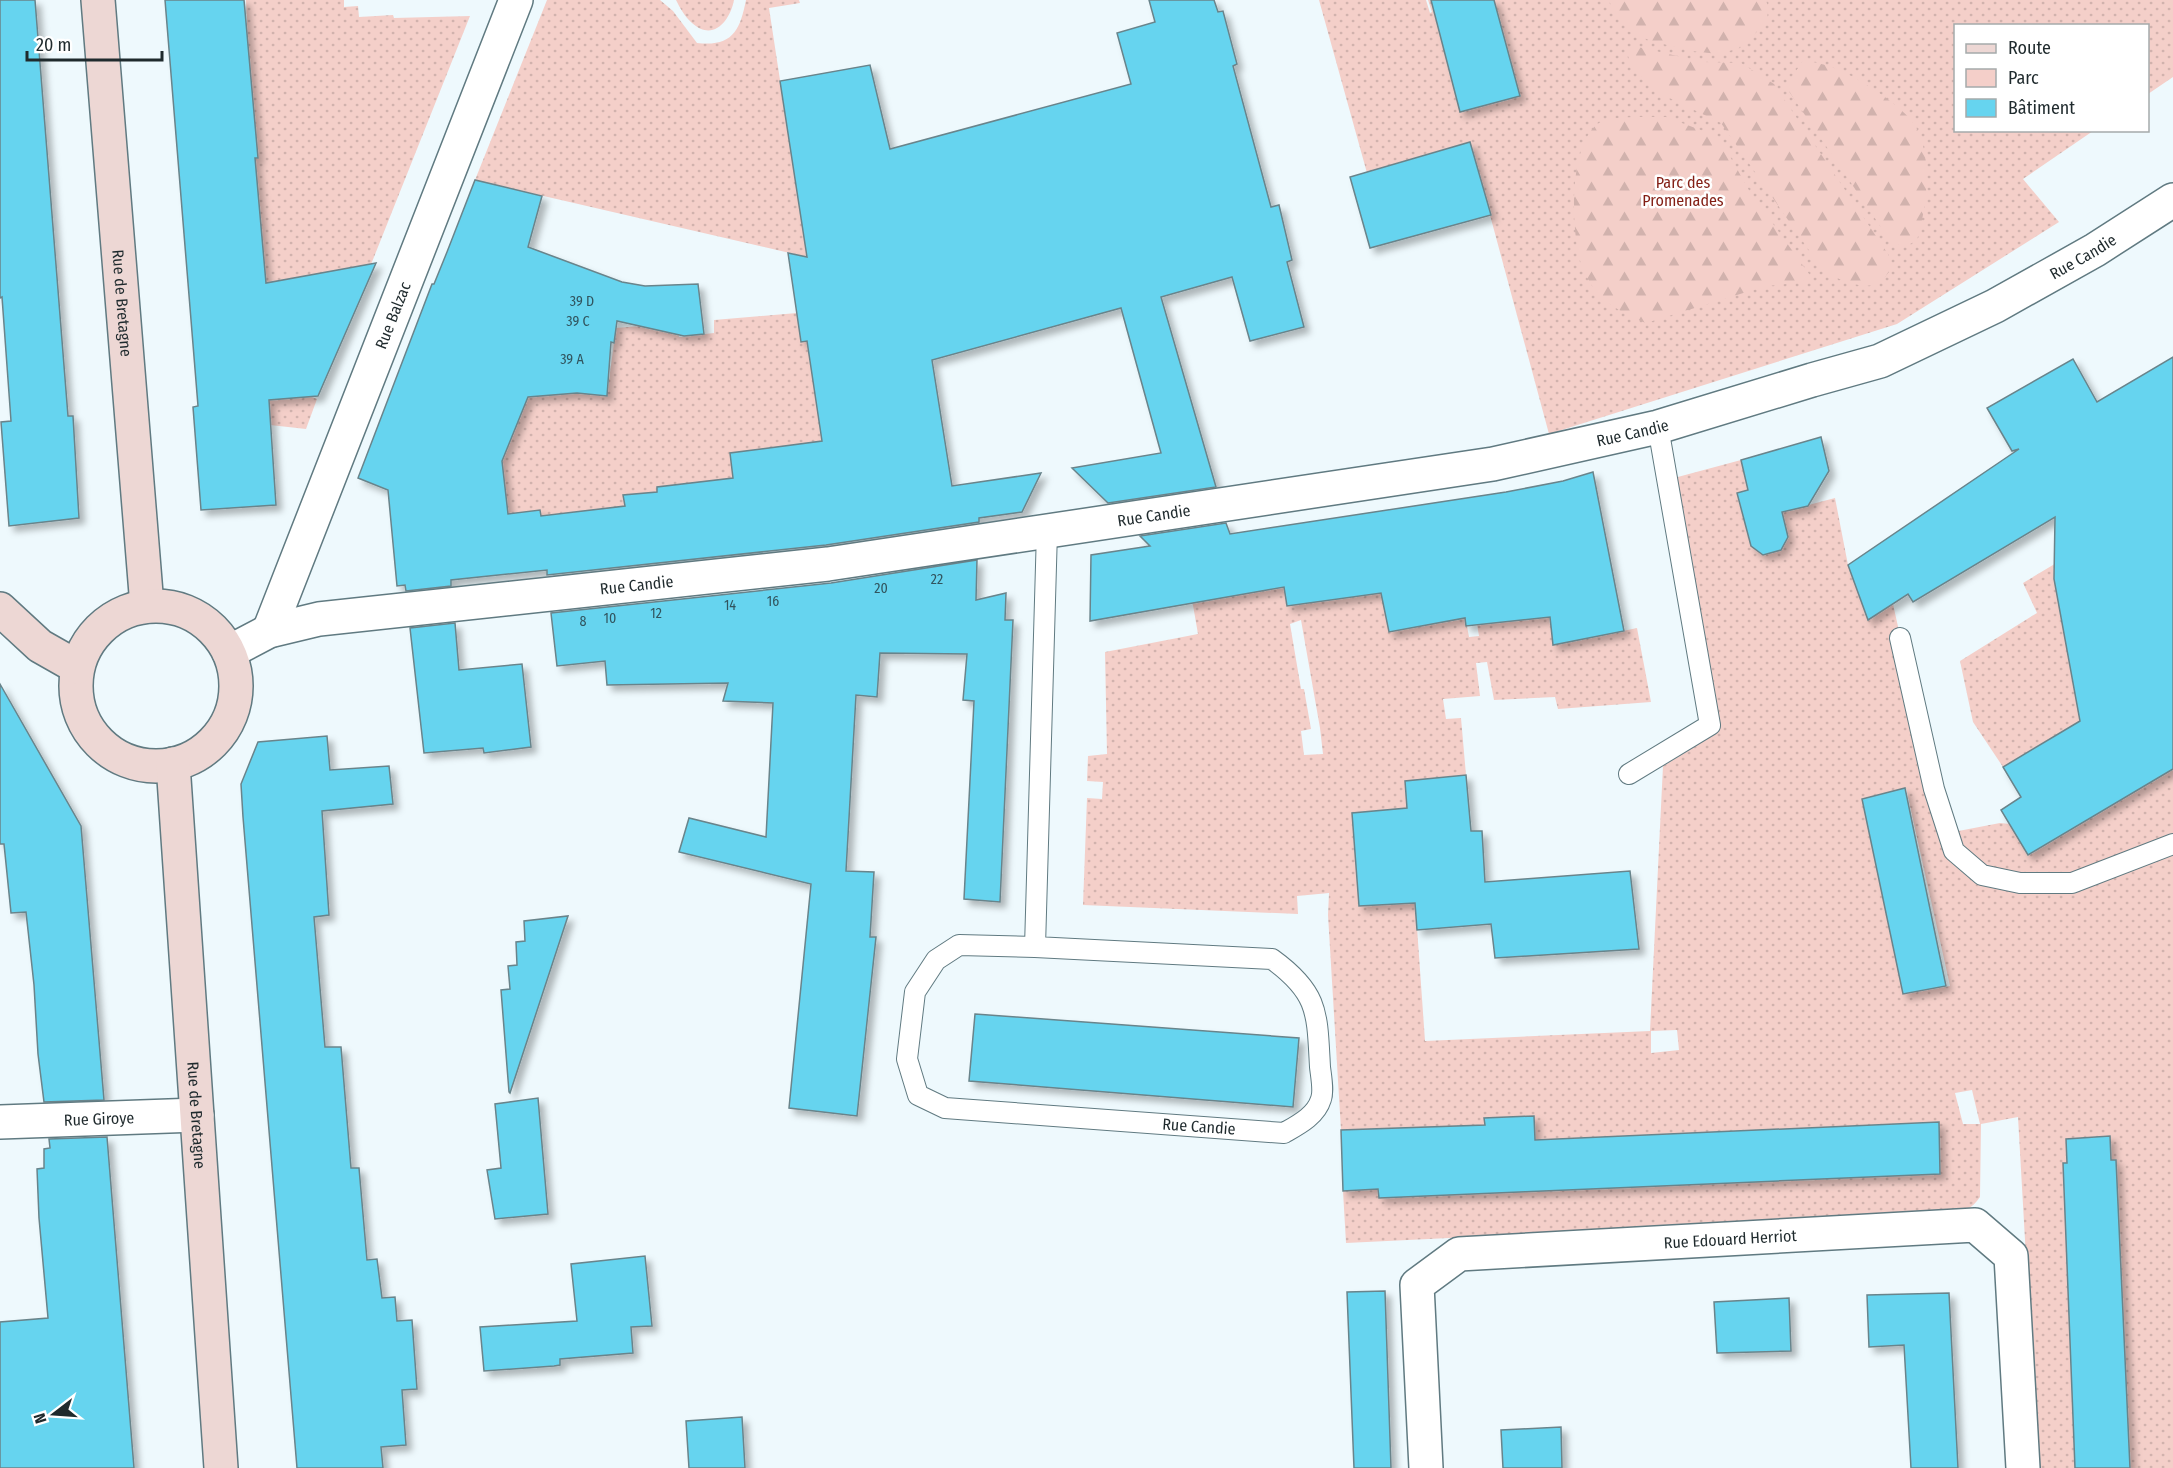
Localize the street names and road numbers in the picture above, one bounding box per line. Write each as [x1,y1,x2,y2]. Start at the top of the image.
street label: Rue Candie [2046,230,2120,283]
street label: Rue de Bretagne [108,249,136,358]
street label: Rue Balzac [371,279,415,352]
street label: Rue Candie [1595,415,1671,451]
street label: Rue Candie [1116,501,1192,530]
street label: Rue Candie [599,572,674,599]
street label: Rue de Bretagne [183,1061,210,1170]
street label: Rue Giroye [63,1108,135,1130]
street label: Rue Candie [1162,1114,1236,1139]
street label: Rue Edouard Herriot [1663,1226,1798,1252]

